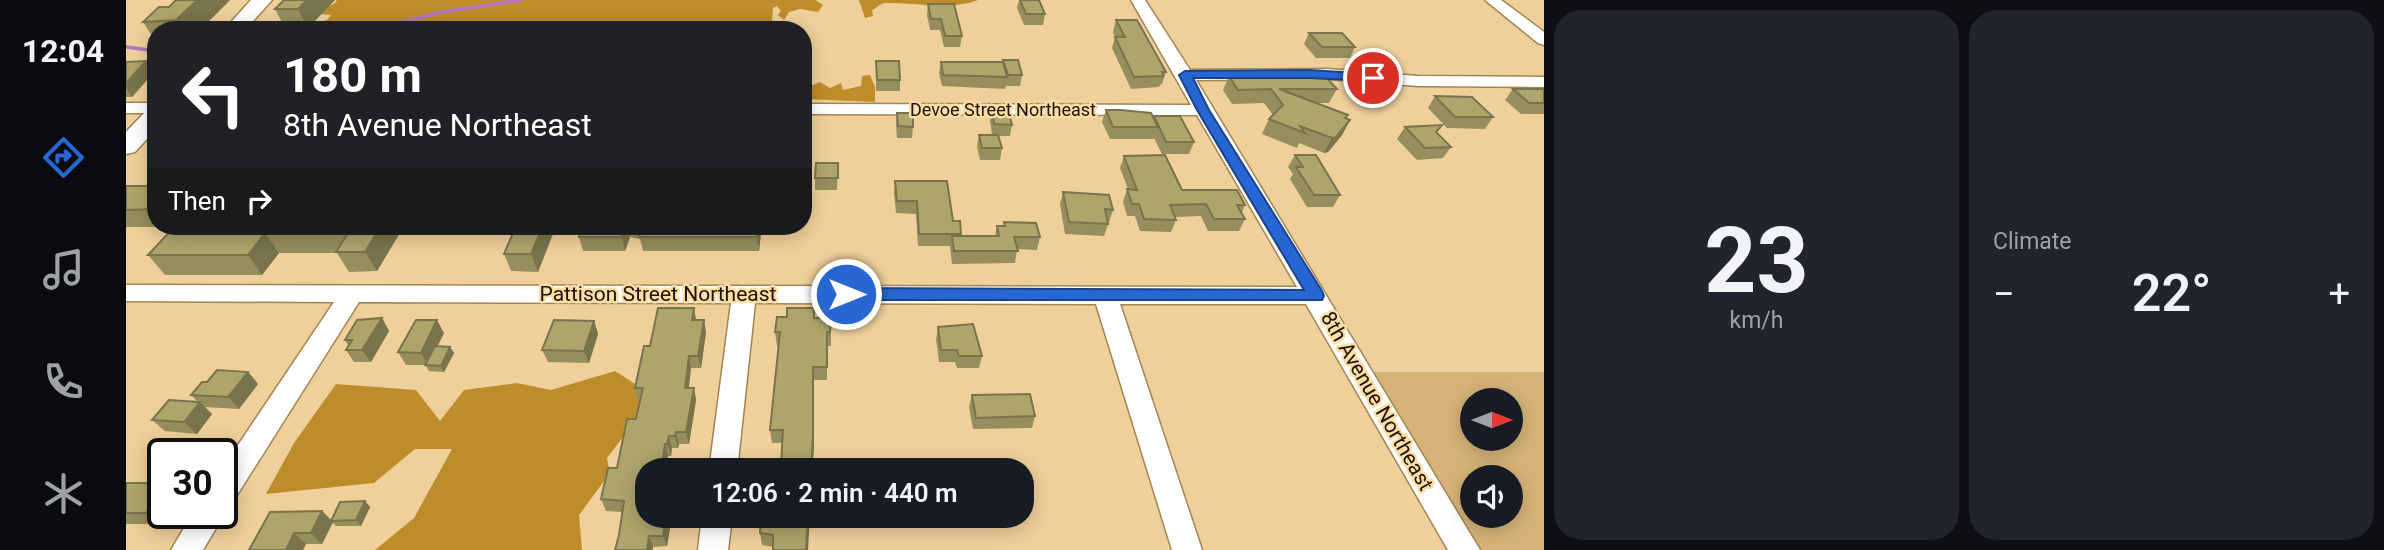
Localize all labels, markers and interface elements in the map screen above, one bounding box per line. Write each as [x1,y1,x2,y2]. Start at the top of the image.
text: 12:04 [22,32,104,70]
text: 180 m [283,47,422,104]
pin [1343,48,1403,108]
icon: left [168,49,259,140]
icon: arrive [1354,59,1392,97]
street label: Devoe Street Northeast [910,99,1096,120]
text: 8th Avenue Northeast [283,106,592,144]
icon: directions [39,133,88,182]
icon: right [240,182,278,220]
text: Then [168,186,226,216]
text: 23 [1704,208,1809,314]
text: Climate [1993,228,2072,255]
icon: music [39,245,88,294]
position arrow [809,257,883,331]
text: 22° [2132,263,2211,324]
text: − [1993,272,2015,316]
text: + [2328,272,2350,316]
street label: Pattison Street Northeast [540,282,777,306]
street label: 8th Avenue Northeast [1316,307,1438,495]
text: km/h [1730,307,1784,334]
icon: phone [39,357,88,406]
north arrow [1460,388,1522,452]
map controls [1460,388,1523,528]
speed limit sign: 30 [147,438,238,529]
button: sound [1460,465,1523,528]
icon: climate [39,469,88,518]
text: 12:06 · 2 min · 440 m [711,478,958,508]

